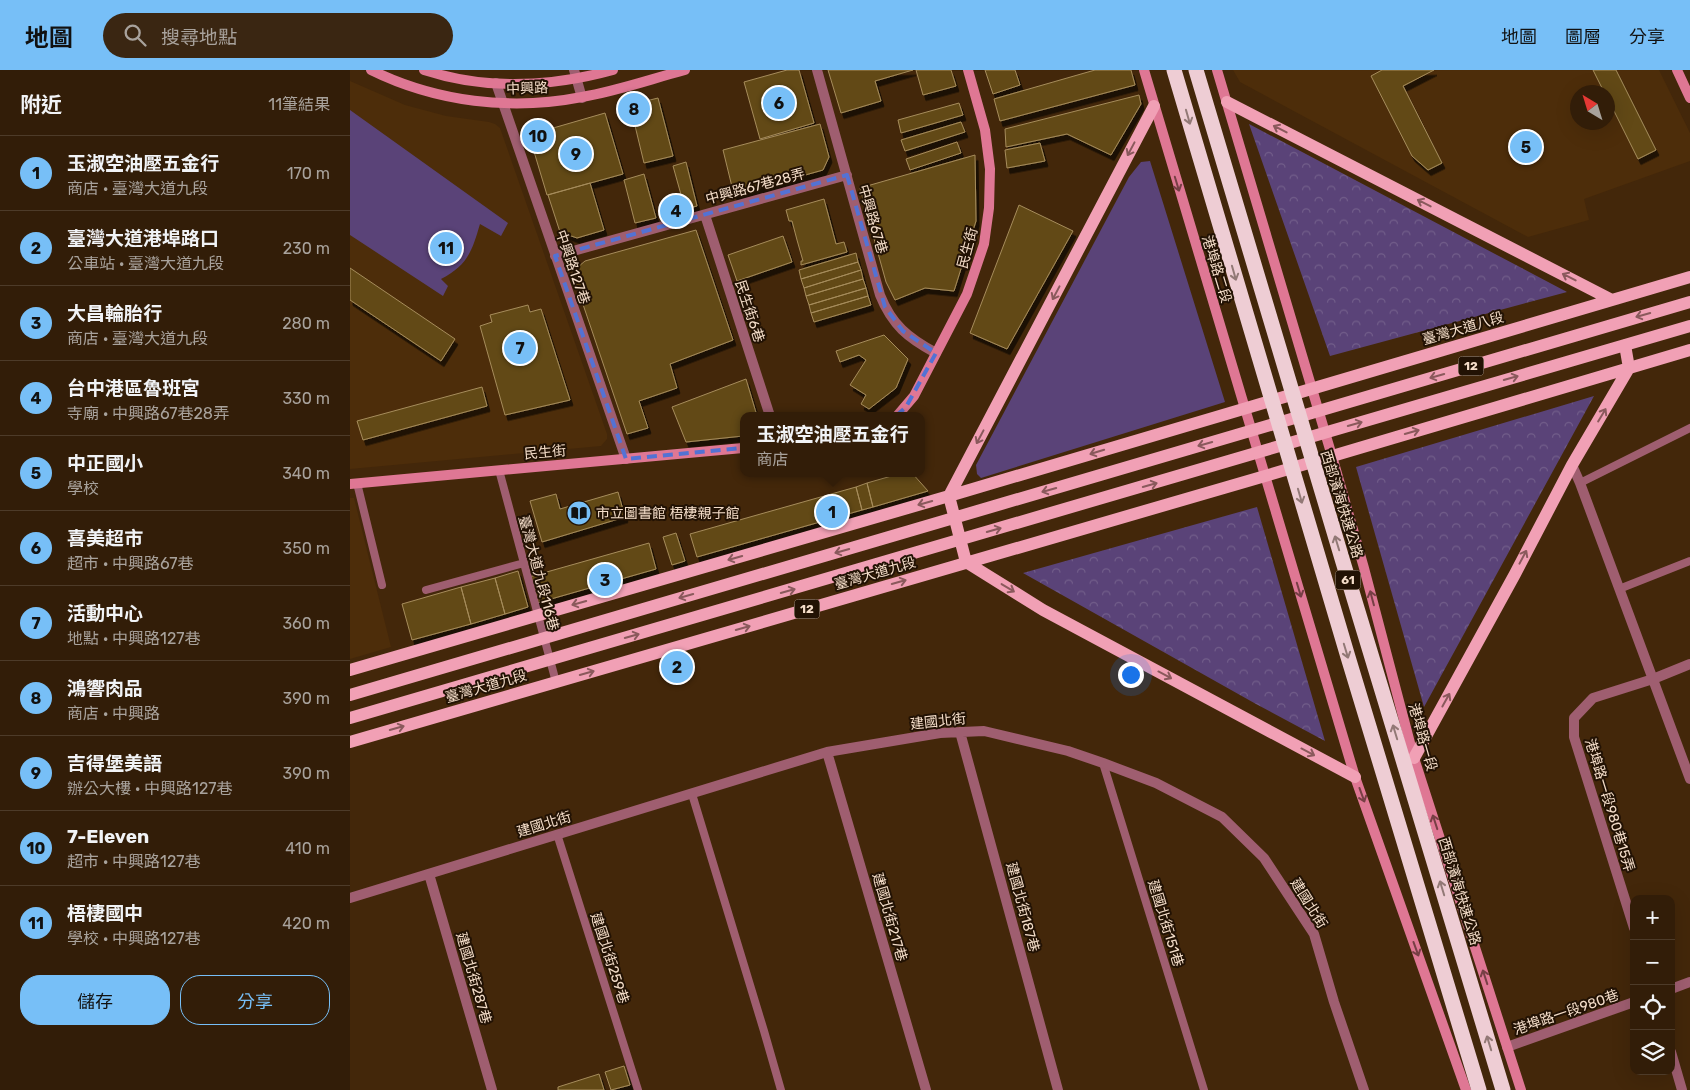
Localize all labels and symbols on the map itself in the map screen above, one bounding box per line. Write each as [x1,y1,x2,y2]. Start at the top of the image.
street label: 中興路 [506,79,548,98]
pin: 6 [763,84,795,122]
north arrow [1570,85,1615,130]
pin: 8 [618,90,650,128]
one-way arrow [1183,108,1193,124]
pin: 10 [522,117,554,155]
one-way arrow [1272,124,1287,134]
pin: 5 [1510,128,1542,166]
pin: 9 [560,135,592,173]
one-way arrow [1126,142,1136,156]
street label: 中興路67巷28弄 [704,165,807,208]
one-way arrow [1173,175,1183,191]
street label: 中興路67巷 [855,183,891,256]
pin: 4 [660,192,692,230]
one-way arrow [1417,198,1432,207]
street label: 民生街 [954,226,981,271]
street label: 中興路127巷 [552,228,593,307]
pin: 11 [430,229,462,267]
street label: 港埠路二段 [1198,233,1235,305]
one-way arrow [1229,264,1239,280]
one-way arrow [1562,272,1577,281]
street label: 民生街6巷 [731,278,768,344]
one-way arrow [1051,285,1060,300]
street label: 臺灣大道八段 [1420,309,1506,348]
one-way arrow [1636,311,1652,321]
pin: 7 [504,329,536,367]
road number: 12 [1458,356,1484,376]
one-way arrow [1429,371,1445,381]
one-way arrow [1503,373,1519,383]
one-way arrow [1597,409,1607,423]
one-way arrow [1347,419,1363,429]
one-way arrow [1404,427,1420,437]
one-way arrow [975,429,984,444]
one-way arrow [1197,440,1213,450]
street label: 民生街 [523,442,567,463]
one-way arrow [1090,447,1106,457]
street label: 西部濱海快速公路 [1317,448,1366,560]
one-way arrow [1142,479,1158,489]
one-way arrow [1041,486,1057,496]
one-way arrow [1295,487,1305,503]
pin: 1 [816,493,848,531]
one-way arrow [917,499,933,508]
library icon: 市立圖書館 梧棲親子館 [566,500,592,526]
place label: 市立圖書館 梧棲親子館 [596,505,739,522]
street label: 臺灣大道九段116巷 [515,514,562,633]
one-way arrow [986,525,1002,535]
one-way arrow [1332,536,1342,552]
one-way arrow [835,546,851,556]
one-way arrow [1518,550,1528,565]
one-way arrow [727,554,743,563]
street label: 臺灣大道九段 [832,554,918,593]
pin: 3 [589,561,621,599]
road number: 61 [1336,570,1360,590]
one-way arrow [890,577,906,587]
one-way arrow [1295,581,1305,597]
one-way arrow [1000,583,1014,593]
one-way arrow [780,585,796,595]
one-way arrow [1367,591,1376,607]
one-way arrow [679,592,695,602]
one-way arrow [571,599,587,609]
road number: 12 [794,600,820,618]
one-way arrow [734,622,750,632]
one-way arrow [624,630,640,640]
one-way arrow [1342,643,1352,659]
pin: 2 [661,648,693,686]
your location [1118,662,1144,688]
street label: 臺灣大道九段 [443,667,529,706]
one-way arrow [578,668,594,677]
one-way arrow [1157,671,1172,680]
one-way arrow [1441,693,1451,708]
street label: 港埠路一段 [1405,701,1440,773]
street label: 建國北街 [909,710,967,733]
one-way arrow [388,723,404,732]
one-way arrow [1389,725,1399,741]
street label: 港埠路一段980巷15弄 [1581,736,1638,874]
one-way arrow [1300,748,1315,757]
one-way arrow [1358,787,1367,803]
street label: 建國北街 [515,808,573,841]
one-way arrow [1429,815,1439,831]
street label: 西部濱海快速公路 [1435,835,1484,947]
street label: 建國北街187巷 [1002,860,1043,954]
street label: 建國北街217巷 [869,871,910,963]
street label: 建國北街 [1287,875,1331,932]
street label: 建國北街151巷 [1144,878,1187,969]
one-way arrow [1436,880,1446,896]
street label: 建國北街259巷 [587,910,632,1006]
street label: 建國北街287巷 [452,930,495,1026]
one-way arrow [1412,940,1421,956]
one-way arrow [1479,969,1489,985]
street label: 港埠路一段980巷 [1511,987,1621,1038]
one-way arrow [1484,1036,1493,1052]

